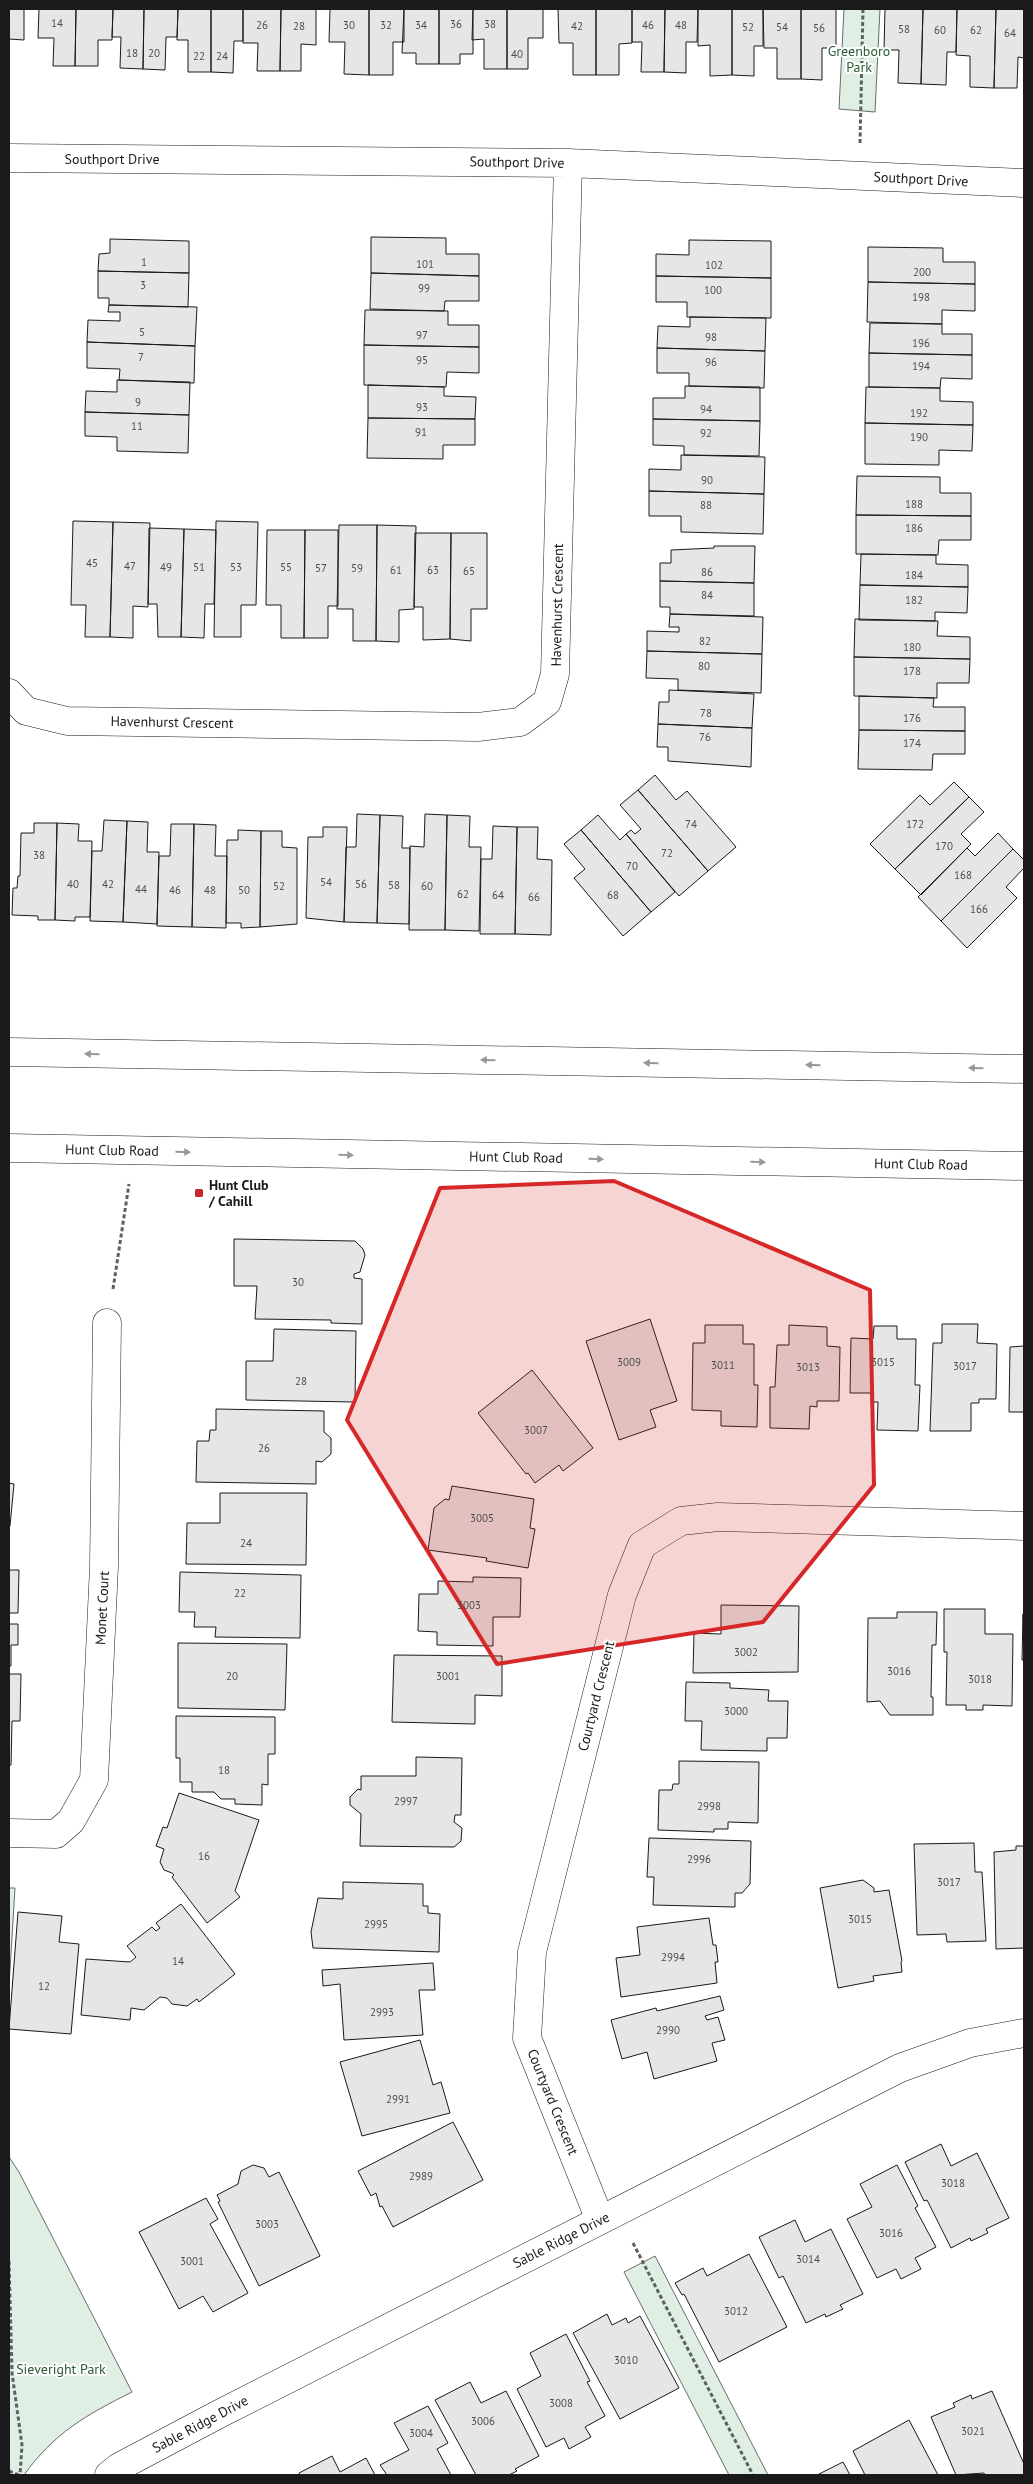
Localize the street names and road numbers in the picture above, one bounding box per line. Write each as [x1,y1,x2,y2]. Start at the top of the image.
street label: Southport Drive [64,150,160,168]
street label: Southport Drive [469,152,565,172]
street label: Southport Drive [873,168,969,190]
street label: Havenhurst Crescent [547,543,567,667]
street label: Havenhurst Crescent [110,712,234,732]
street label: Hunt Club Road [65,1140,159,1160]
street label: Hunt Club Road [469,1147,563,1167]
street label: Hunt Club Road [874,1154,968,1174]
street label: Monet Court [91,1570,113,1646]
street label: Courtyard Crescent [574,1639,618,1753]
street label: Courtyard Crescent [523,2046,583,2158]
street label: Sable Ridge Drive [510,2208,612,2272]
street label: Sable Ridge Drive [149,2391,251,2457]

